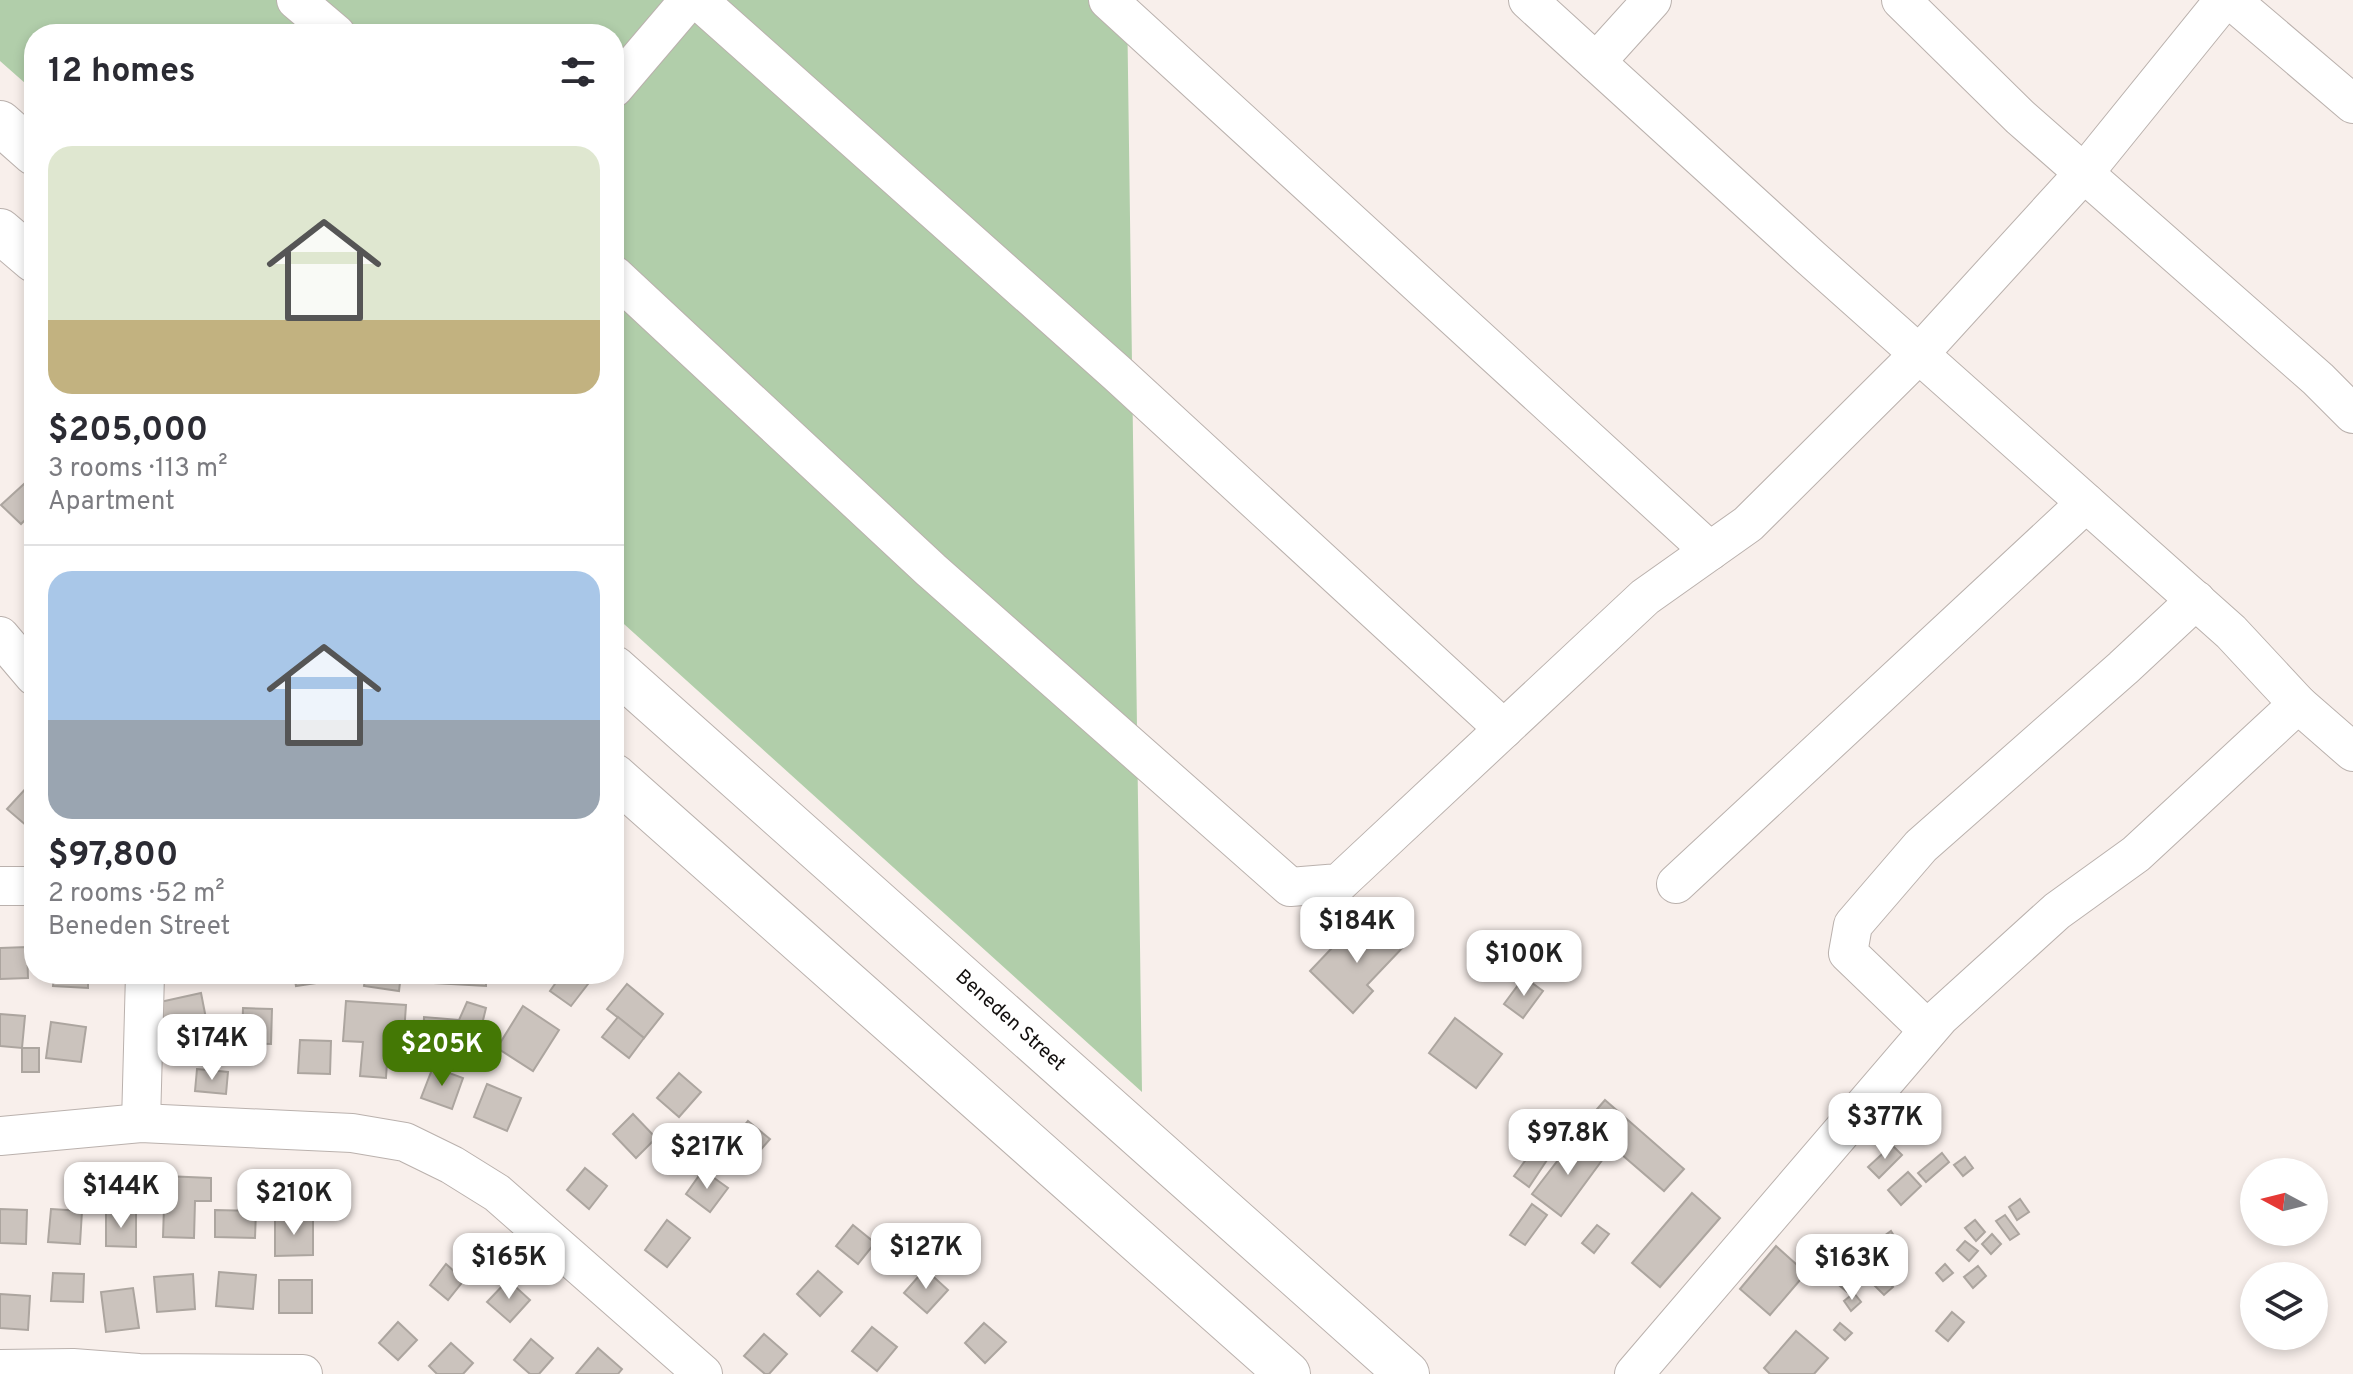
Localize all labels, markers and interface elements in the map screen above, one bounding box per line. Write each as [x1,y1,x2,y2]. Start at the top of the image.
icon: filters [556,50,600,94]
text: 12 homes [48,51,195,94]
icon: home [252,198,396,342]
text: $205,000 [48,410,208,453]
text: 3 rooms · 113 m² [48,453,228,486]
text: Apartment [48,486,175,519]
icon: home [252,623,396,767]
text: $97,800 [48,835,178,878]
text: 2 rooms · 52 m² [48,878,225,911]
pin: $184K [1301,897,1413,965]
text: $184K [1318,906,1396,939]
text: Beneden Street [48,911,230,944]
pin: $100K [1468,930,1580,998]
text: $100K [1485,939,1563,972]
street label: Beneden Street [949,964,1071,1078]
pin: $174K [156,1014,268,1082]
pin: $205K [386,1020,498,1088]
text: $174K [176,1023,248,1056]
text: $205K [401,1029,483,1062]
pin: $377K [1829,1093,1941,1161]
text: $377K [1846,1102,1924,1135]
pin: $97.8K [1503,1109,1633,1177]
text: $97.8K [1527,1118,1609,1151]
pin: $217K [651,1123,763,1191]
text: $217K [670,1132,744,1165]
north arrow [2240,1158,2328,1246]
map controls [2240,1158,2328,1350]
pin: $144K [65,1162,177,1230]
pin: $210K [238,1169,350,1237]
text: $144K [82,1171,160,1204]
text: $210K [255,1178,333,1211]
pin: $127K [870,1223,982,1291]
text: $127K [889,1232,963,1265]
pin: $165K [453,1233,565,1301]
pin: $163K [1796,1234,1908,1302]
text: $165K [471,1242,547,1275]
text: $163K [1814,1243,1890,1276]
button: layers [2240,1262,2328,1350]

